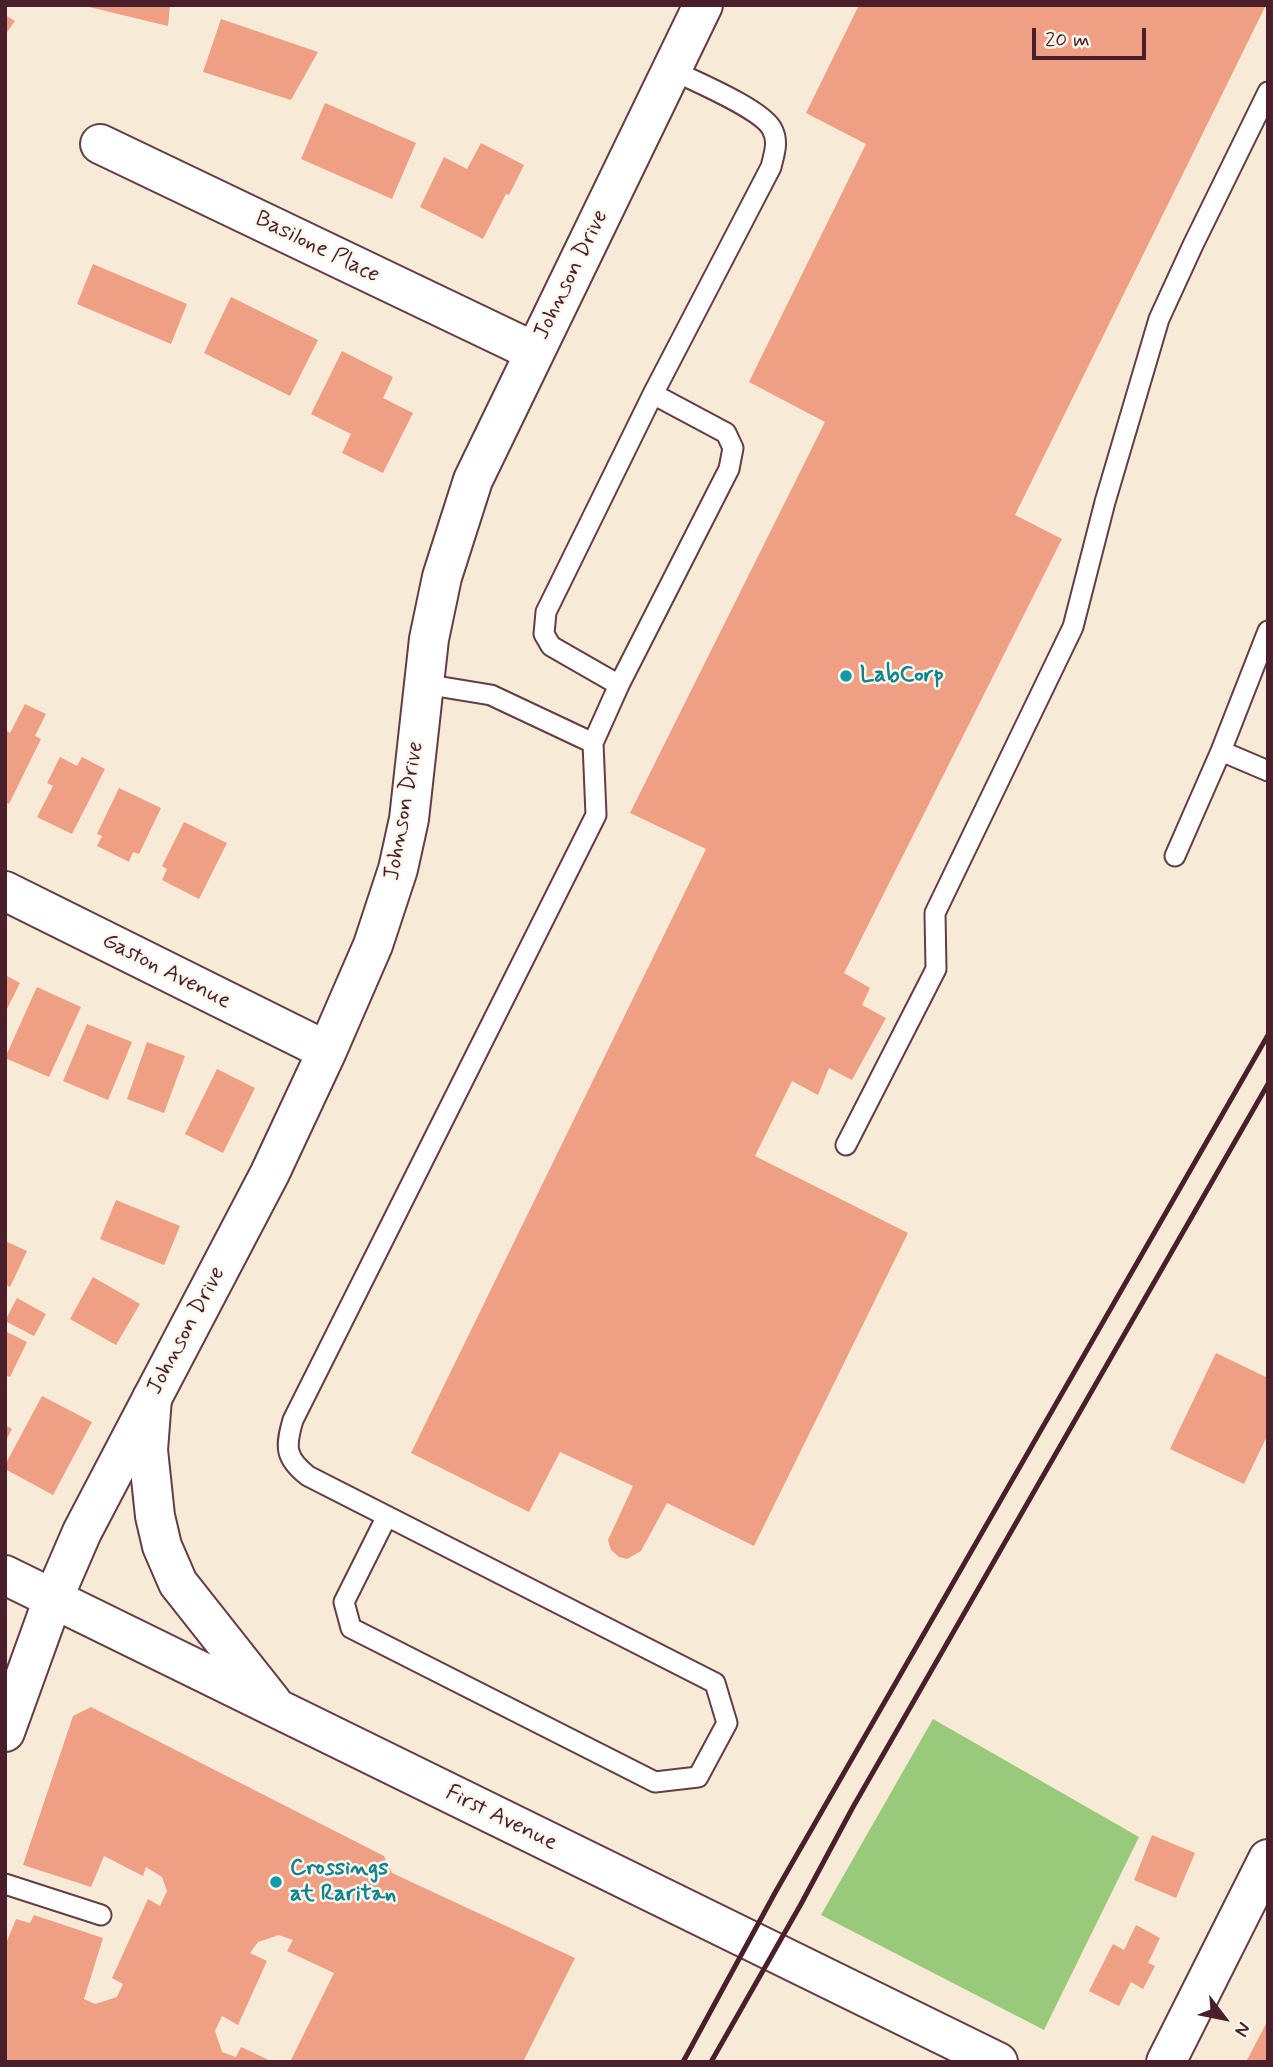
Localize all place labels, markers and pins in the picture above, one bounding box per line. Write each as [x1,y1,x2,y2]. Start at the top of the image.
place label: LabCorp [860,662,943,690]
marker: LabCorp [838,668,854,684]
place label: Crossings at Raritan [290,1855,396,1909]
marker: Crossings at Raritan [268,1874,284,1890]

